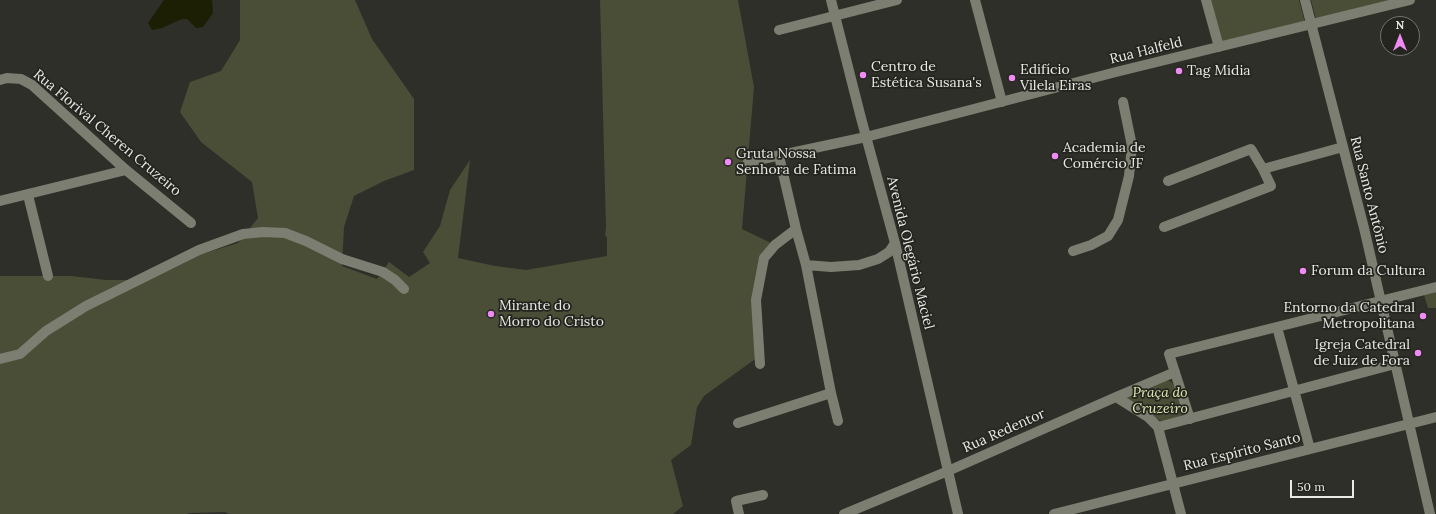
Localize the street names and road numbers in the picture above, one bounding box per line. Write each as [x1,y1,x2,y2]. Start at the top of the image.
street label: Rua Halfeld [1108,34,1184,68]
street label: Rua Florival Cheren Cruzeiro [30,66,184,200]
street label: Rua Santo Antônio [1346,135,1392,255]
street label: Avenida Olegário Maciel [883,175,937,331]
street label: Rua Redentor [960,405,1048,457]
street label: Rua Espírito Santo [1182,429,1302,475]

